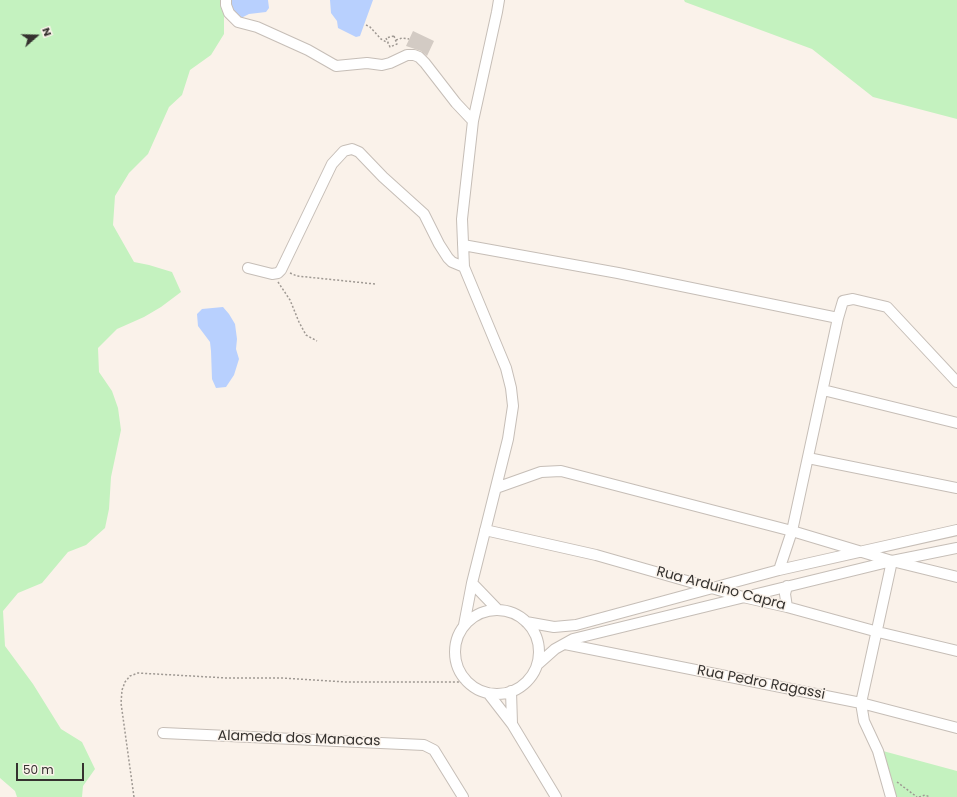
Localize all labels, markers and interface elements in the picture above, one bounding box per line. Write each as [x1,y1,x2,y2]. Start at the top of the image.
north arrow [16,16,56,56]
text: N [38,25,56,39]
street label: Rua Arduino Capra [654,564,788,614]
street label: Rua Pedro Ragassi [696,662,826,704]
street label: Alameda dos Manacas [217,728,381,750]
scale bar [18,755,86,781]
text: 50 m [23,761,54,778]

